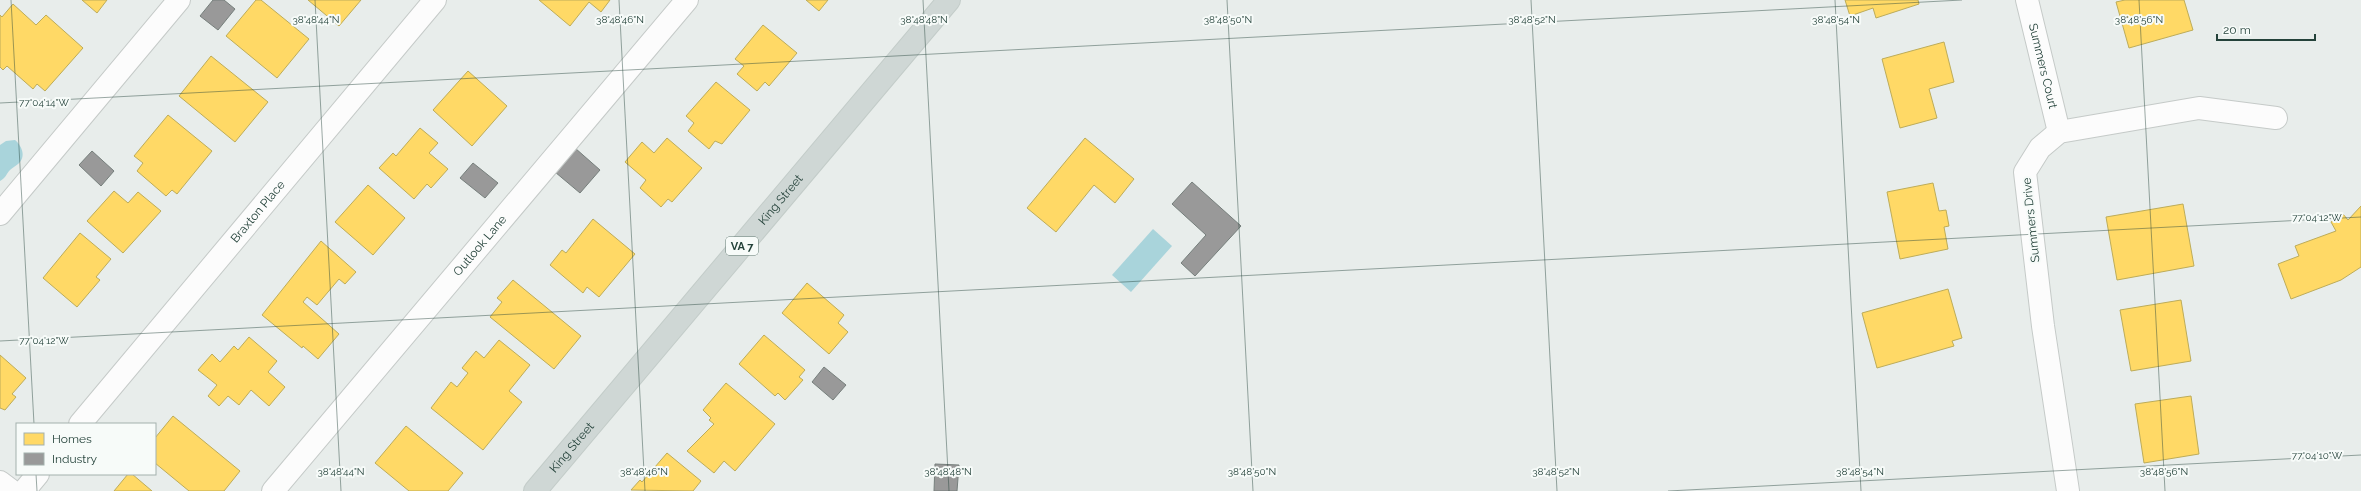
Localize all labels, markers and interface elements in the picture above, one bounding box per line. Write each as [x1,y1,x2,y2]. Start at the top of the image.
text: 38°48'44"N [292,14,340,25]
text: 38°48'46"N [596,14,644,25]
text: 38°48'48"N [900,14,948,25]
text: 38°48'50"N [1204,14,1252,25]
text: 38°48'52"N [1508,14,1556,25]
text: 38°48'54"N [1812,14,1860,25]
text: 38°48'56"N [2115,14,2163,25]
scale bar [2217,16,2315,42]
street label: Summers Court [2026,22,2060,110]
text: 20 m [2223,23,2251,37]
text: 77°04'14"W [19,97,69,108]
street label: King Street [756,172,806,228]
street label: Summers Drive [2020,177,2042,263]
street label: Braxton Place [228,178,288,246]
text: 77°04'12"W [2292,212,2342,223]
street label: Outlook Lane [450,213,509,279]
road number: VA 7 [726,237,758,255]
text: 77°04'12"W [19,335,69,346]
street label: King Street [547,420,597,475]
legend [16,423,156,475]
text: Homes [52,432,92,446]
text: 77°04'10"W [2292,450,2343,461]
text: Industry [52,452,98,466]
text: 38°48'44"N [317,466,365,477]
text: 38°48'46"N [620,466,668,477]
text: 38°48'48"N [924,466,972,477]
text: 38°48'50"N [1228,466,1276,477]
text: 38°48'52"N [1532,466,1580,477]
text: 38°48'54"N [1836,466,1884,477]
text: 38°48'56"N [2140,466,2188,477]

